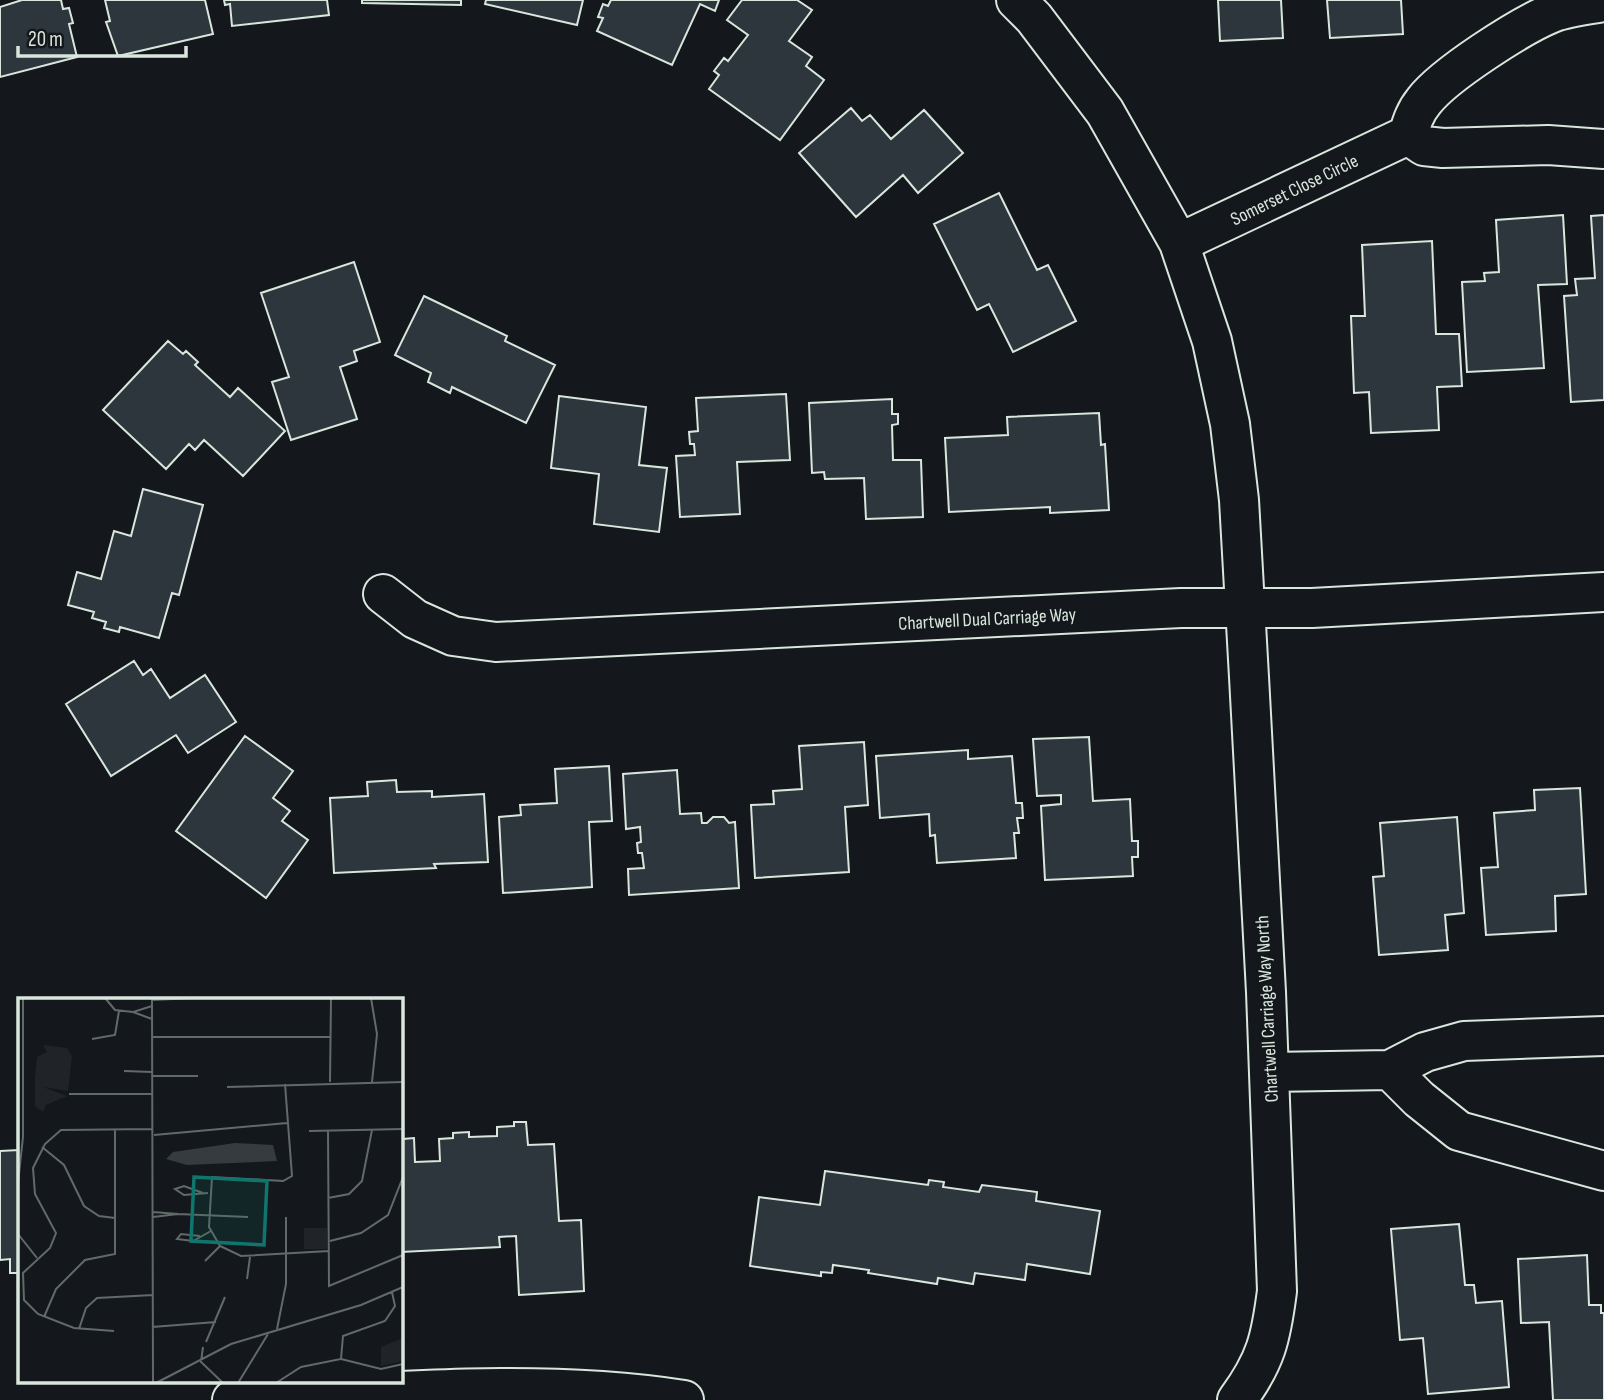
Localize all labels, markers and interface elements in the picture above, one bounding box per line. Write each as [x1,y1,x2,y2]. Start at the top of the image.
scale bar [18,14,186,58]
text: 20 m [28,27,63,52]
street label: Somerset Close Circle [1227,150,1362,231]
street label: Chartwell Dual Carriage Way [898,603,1077,636]
street label: Chartwell Carriage Way North [1251,915,1284,1103]
inset map [18,998,402,1382]

